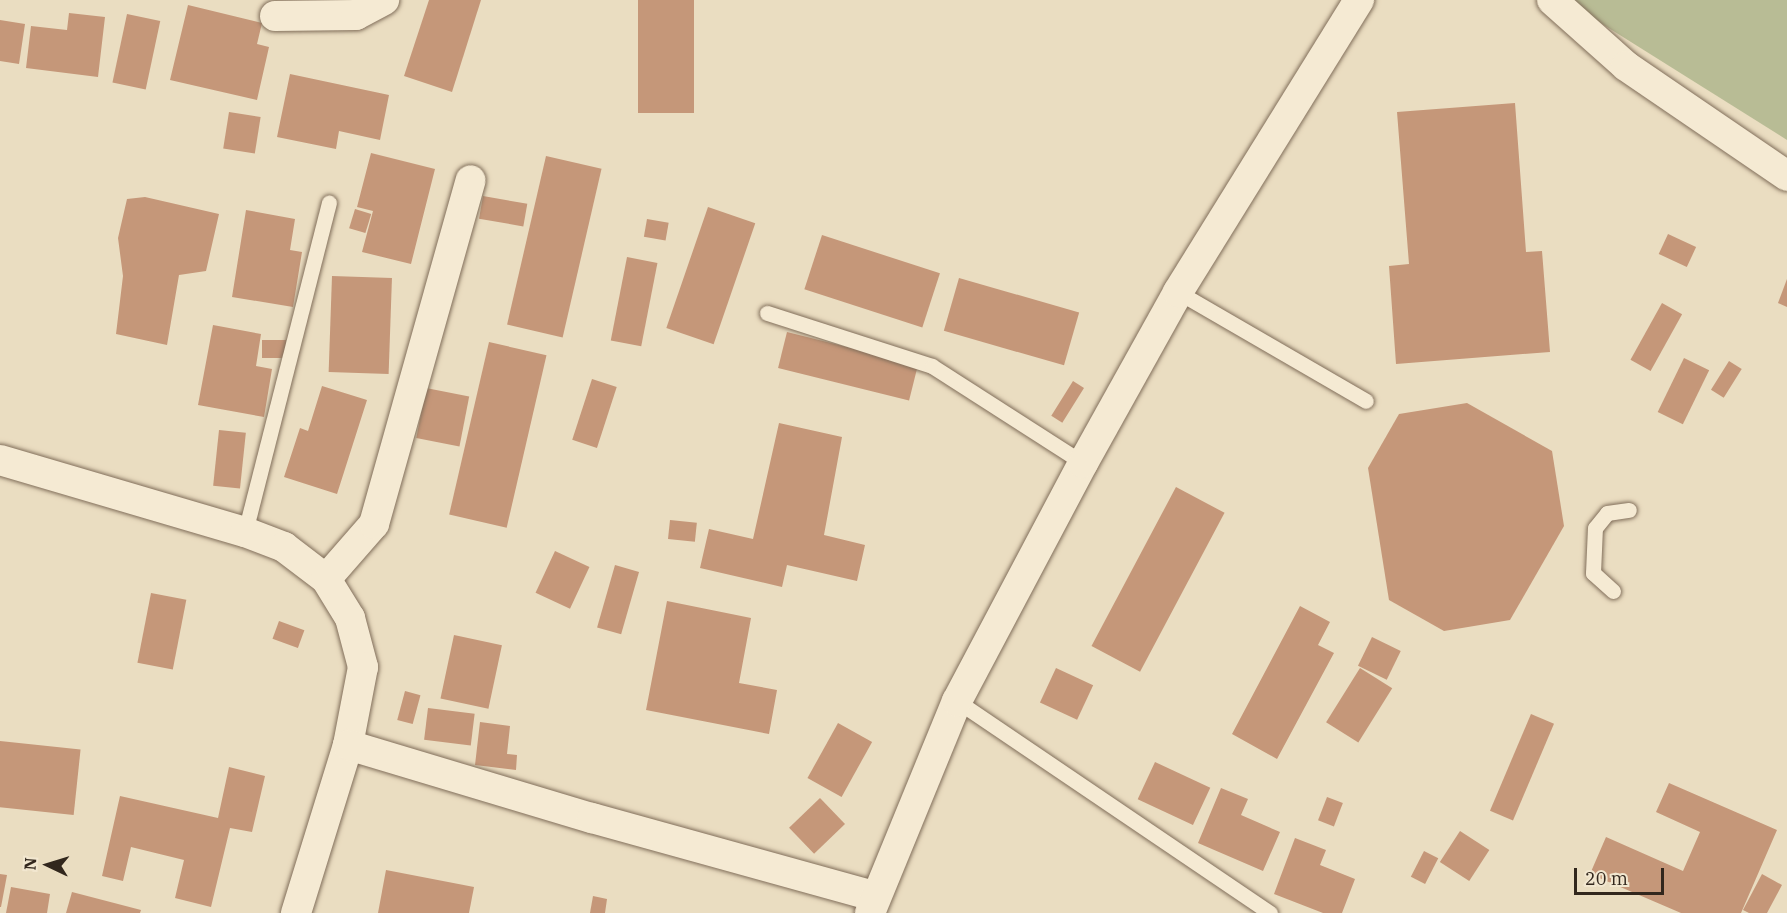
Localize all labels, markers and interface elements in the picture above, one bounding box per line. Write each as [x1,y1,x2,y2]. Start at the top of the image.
north arrow [18,835,78,895]
scale bar [1577,856,1667,894]
text: N [20,857,40,871]
text: 20 m [1585,867,1628,890]

